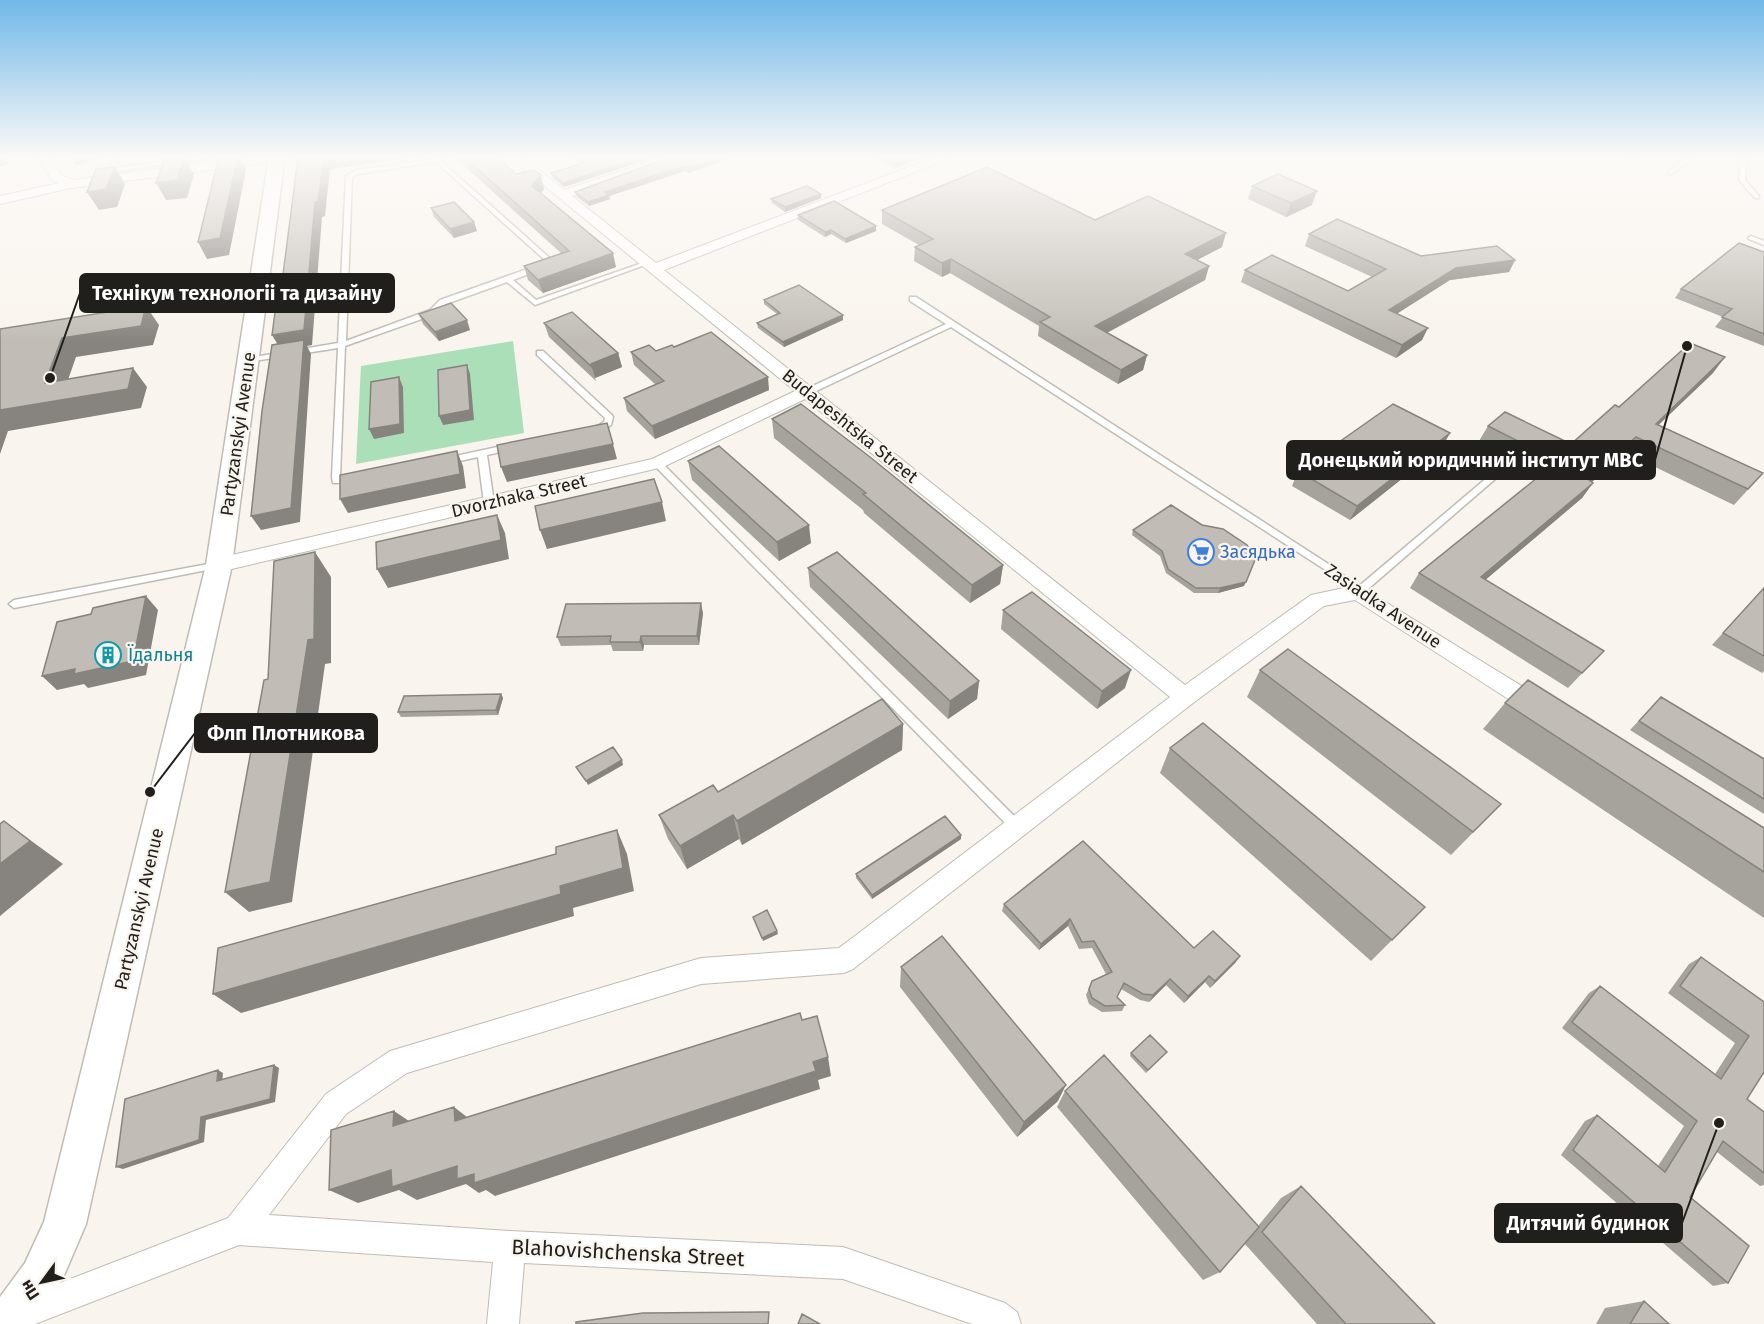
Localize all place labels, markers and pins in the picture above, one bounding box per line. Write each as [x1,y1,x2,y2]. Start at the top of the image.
callout: Технікум технологіі та дизайну [80,274,394,312]
callout: Донецький юридичний інститут МВС [1287,441,1655,479]
supermarket icon: Засядька [1186,537,1216,567]
place label: Засядька [1220,541,1296,563]
building icon: Їдальня [93,640,123,670]
place label: Їдальня [127,644,193,666]
callout: Флп Плотникова [195,714,377,752]
callout: Дитячий будинок [1495,1204,1682,1242]

